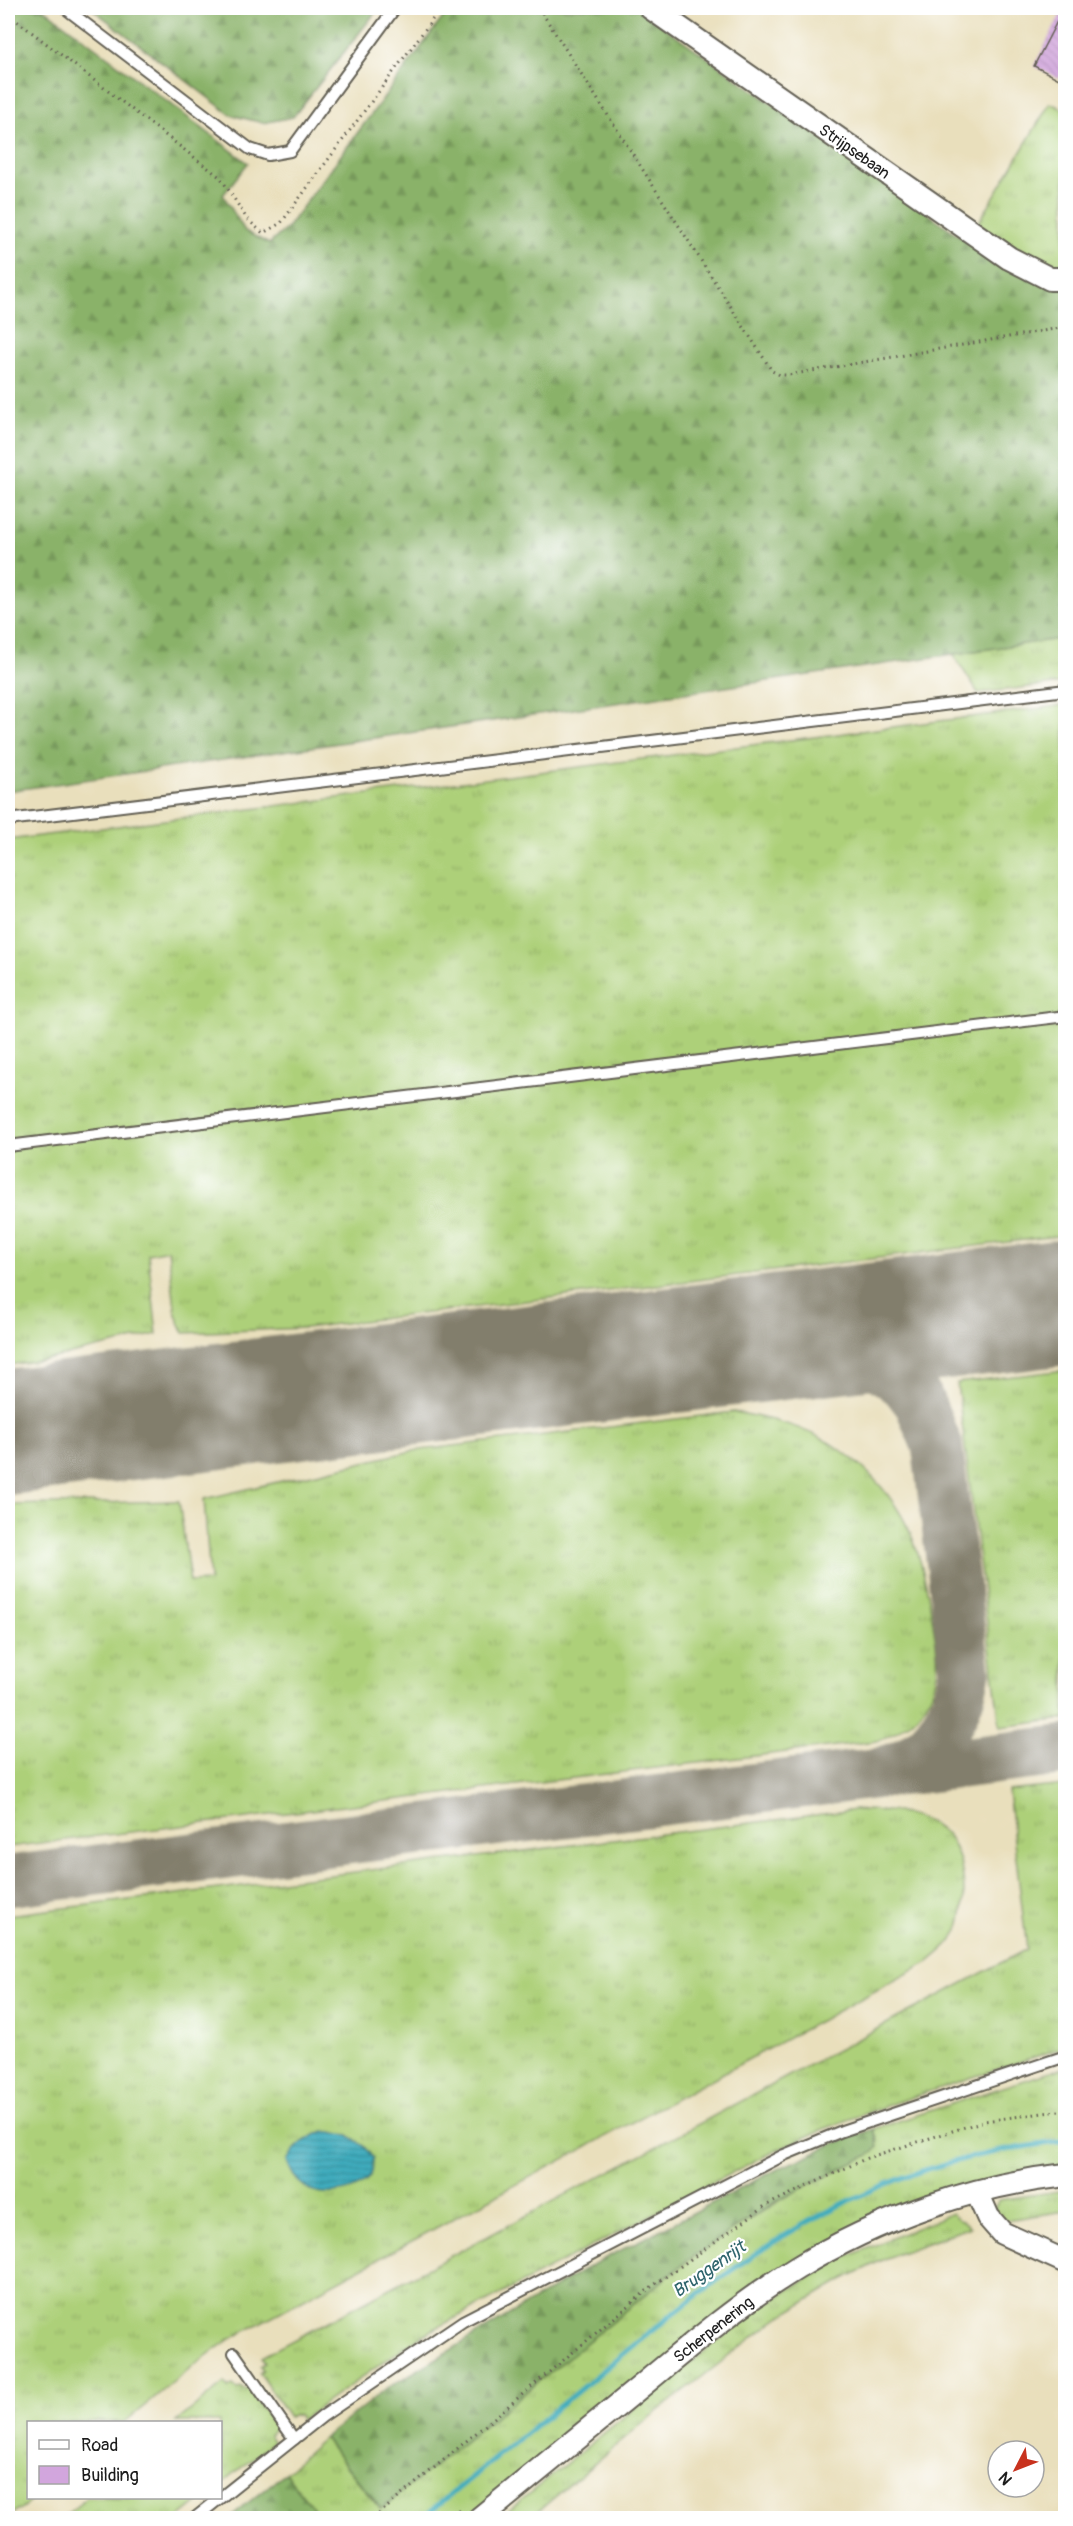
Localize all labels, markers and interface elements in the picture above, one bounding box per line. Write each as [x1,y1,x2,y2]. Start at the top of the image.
street label: Strijpsebaan [815,120,894,184]
water label: Bruggenrijt [668,2235,752,2303]
street label: Scherpenering [670,2292,758,2367]
legend [27,2421,222,2499]
text: Road [81,2434,118,2457]
north arrow [986,2439,1046,2499]
text: Building [81,2464,139,2487]
text: N [994,2468,1017,2489]

